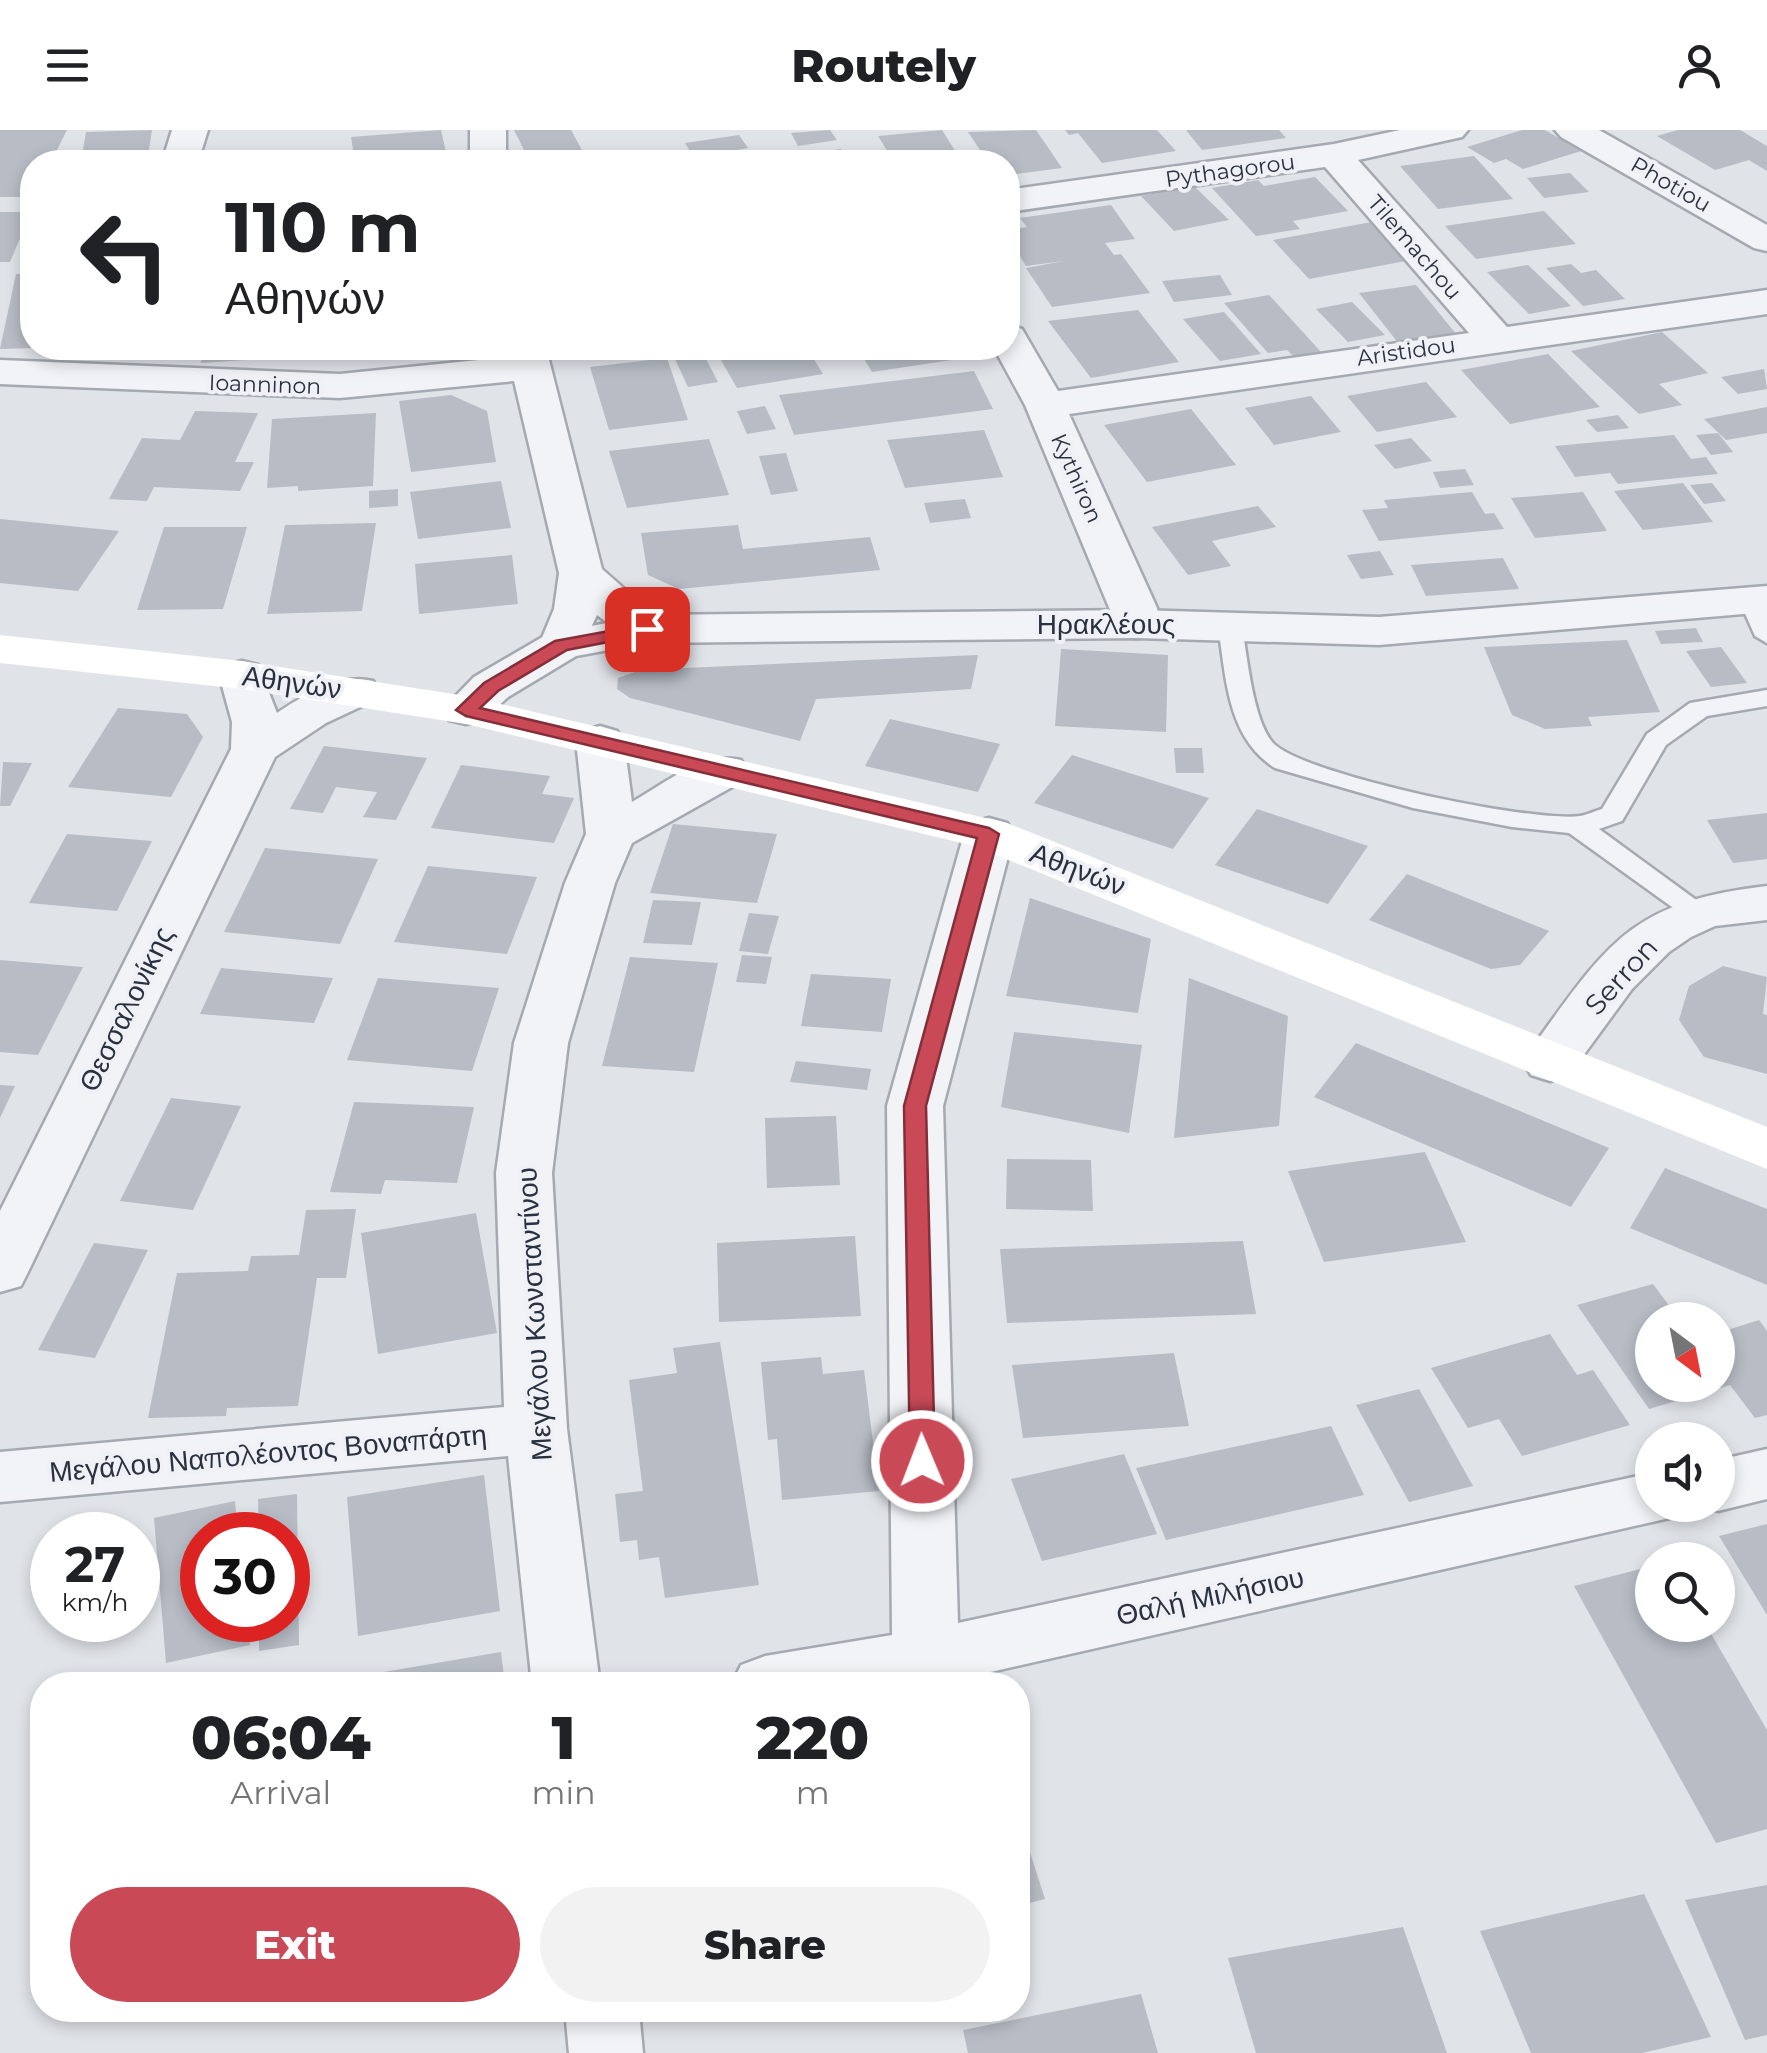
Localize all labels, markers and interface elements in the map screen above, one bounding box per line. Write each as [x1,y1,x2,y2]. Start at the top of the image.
icon: menu [40,38,95,93]
text: Routely [791,38,976,93]
icon: person [1672,38,1727,93]
street label: Pythagorou [1164,148,1297,193]
street label: Photiou [1626,151,1716,218]
text: 110 m [225,184,421,270]
icon: left [60,190,190,320]
street label: Tilemachou [1362,190,1467,305]
text: Αθηνών [225,270,385,325]
street label: Aristidou [1355,331,1457,372]
street label: Ioanninon [208,369,322,400]
street label: Kythiron [1045,429,1108,527]
pin [605,587,690,672]
icon: arrive [620,602,675,657]
street label: Ηρακλέους [1037,607,1175,641]
street label: Αθηνών [240,658,344,706]
street label: Αθηνών [1025,835,1131,903]
street label: Θεσσαλονίκης [71,921,181,1097]
street label: Serron [1577,930,1665,1022]
street label: Μεγάλου Κωνσταντίνου [509,1166,559,1462]
north arrow [1635,1302,1735,1402]
map controls [1635,1302,1735,1642]
position arrow [870,1409,974,1513]
street label: Μεγάλου Ναπολέοντος Βοναπάρτη [48,1417,488,1489]
button: sound [1635,1422,1735,1522]
speed limit sign: 30 [180,1512,310,1642]
text: 27 [65,1534,125,1595]
button: search [1635,1542,1735,1642]
street label: Θαλή Μιλήσιου [1113,1560,1307,1632]
text: km/h [62,1587,128,1617]
text: 06:04 [191,1701,371,1774]
text: 1 [551,1701,576,1774]
text: 220 [756,1701,869,1774]
text: Arrival [230,1773,331,1812]
text: min [531,1773,596,1812]
text: m [796,1773,830,1812]
button: Exit [70,1887,520,2002]
button: Share [540,1887,990,2002]

